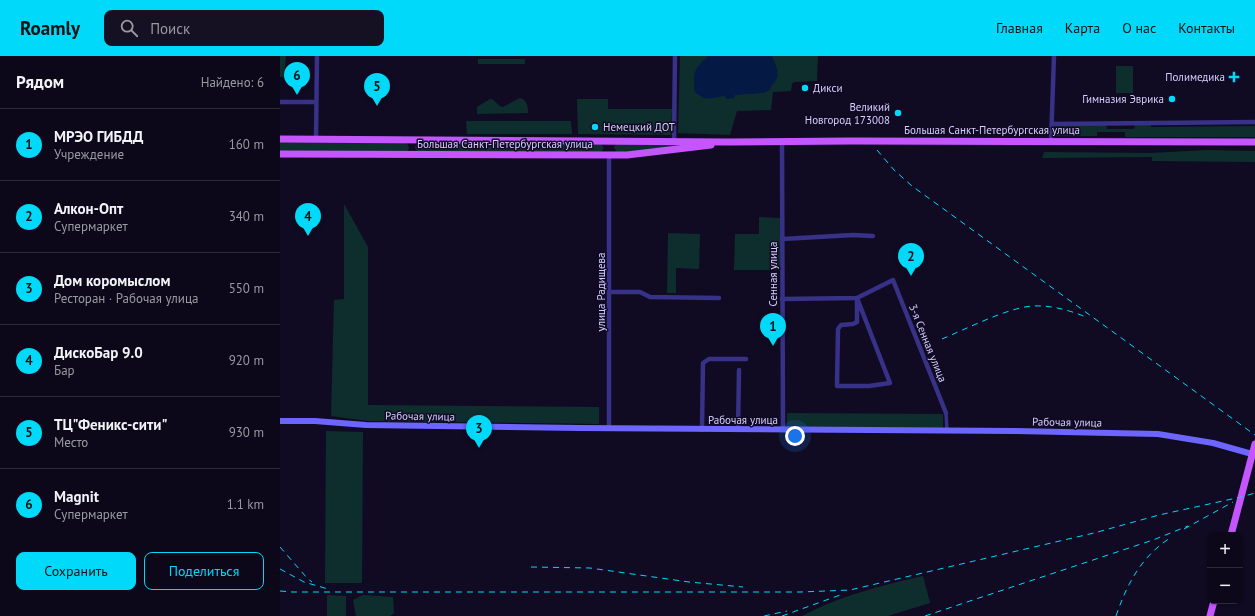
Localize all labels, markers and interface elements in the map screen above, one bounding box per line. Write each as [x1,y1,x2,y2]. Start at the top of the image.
search box [104,10,384,46]
text: Roamly [20,16,80,40]
icon: search [118,17,140,39]
text: Поиск [150,19,190,38]
text: Главная [996,19,1043,37]
text: Карта [1065,19,1100,37]
text: О нас [1122,19,1156,37]
text: Контакты [1178,19,1235,37]
pin: 6 [284,62,310,95]
place label: Полимедика [1165,70,1225,84]
text: Рядом [16,71,64,93]
marker: Полимедика [1228,71,1240,83]
pin: 5 [364,73,390,106]
text: Найдено: 6 [201,74,264,91]
place label: Дикси [813,81,842,95]
marker: Дикси [800,83,810,93]
place label: Гимназия Эврика [1082,92,1164,106]
marker: Гимназия Эврика [1167,94,1177,104]
place label: Великий Новгород 173008 [805,100,890,127]
marker: Великий Новгород 173008 [893,108,903,118]
place label: Немецкий ДОТ [603,120,675,134]
marker: Немецкий ДОТ [590,122,600,132]
street label: Большая Санкт-Петербургская улица [904,123,1080,137]
text: МРЭО ГИБДД [54,127,143,146]
text: 1 [25,136,33,153]
text: 160 m [229,136,264,153]
street label: Большая Санкт-Петербургская улица [417,137,593,151]
text: Учреждение [54,146,124,163]
text: Алкон-Опт [54,199,123,218]
pin: 4 [295,203,321,236]
text: 2 [25,208,33,225]
text: 340 m [229,208,264,225]
text: Супермаркет [54,218,128,235]
street label: Сенная улица [766,242,780,306]
pin: 2 [898,243,924,276]
street label: улица Радищева [594,253,608,331]
text: Дом коромыслом [54,271,170,290]
text: 3 [25,280,33,297]
text: 550 m [229,280,264,297]
text: Ресторан · Рабочая улица [54,290,199,307]
street label: 3-я Сенная улица [906,302,950,384]
pin: 1 [760,313,786,346]
text: ДискоБар 9.0 [54,343,143,362]
text: 4 [25,352,33,369]
text: 920 m [229,352,264,369]
text: Бар [54,362,75,379]
street label: Рабочая улица [385,408,455,424]
street label: Рабочая улица [708,413,778,427]
street label: Рабочая улица [1032,414,1102,430]
text: ТЦ"Феникс-сити" [54,415,167,434]
pin: 3 [466,415,492,448]
text: 5 [25,424,33,441]
text: 930 m [229,424,264,441]
your location [785,426,805,446]
text: Место [54,434,88,451]
text: Magnit [54,487,99,506]
text: 6 [25,496,33,513]
text: 1.1 km [227,496,264,513]
text: Супермаркет [54,506,128,523]
map controls [1207,532,1243,604]
button: + [1207,532,1243,568]
button: Сохранить [16,552,136,590]
button: Поделиться [144,552,264,590]
button: − [1207,568,1243,604]

